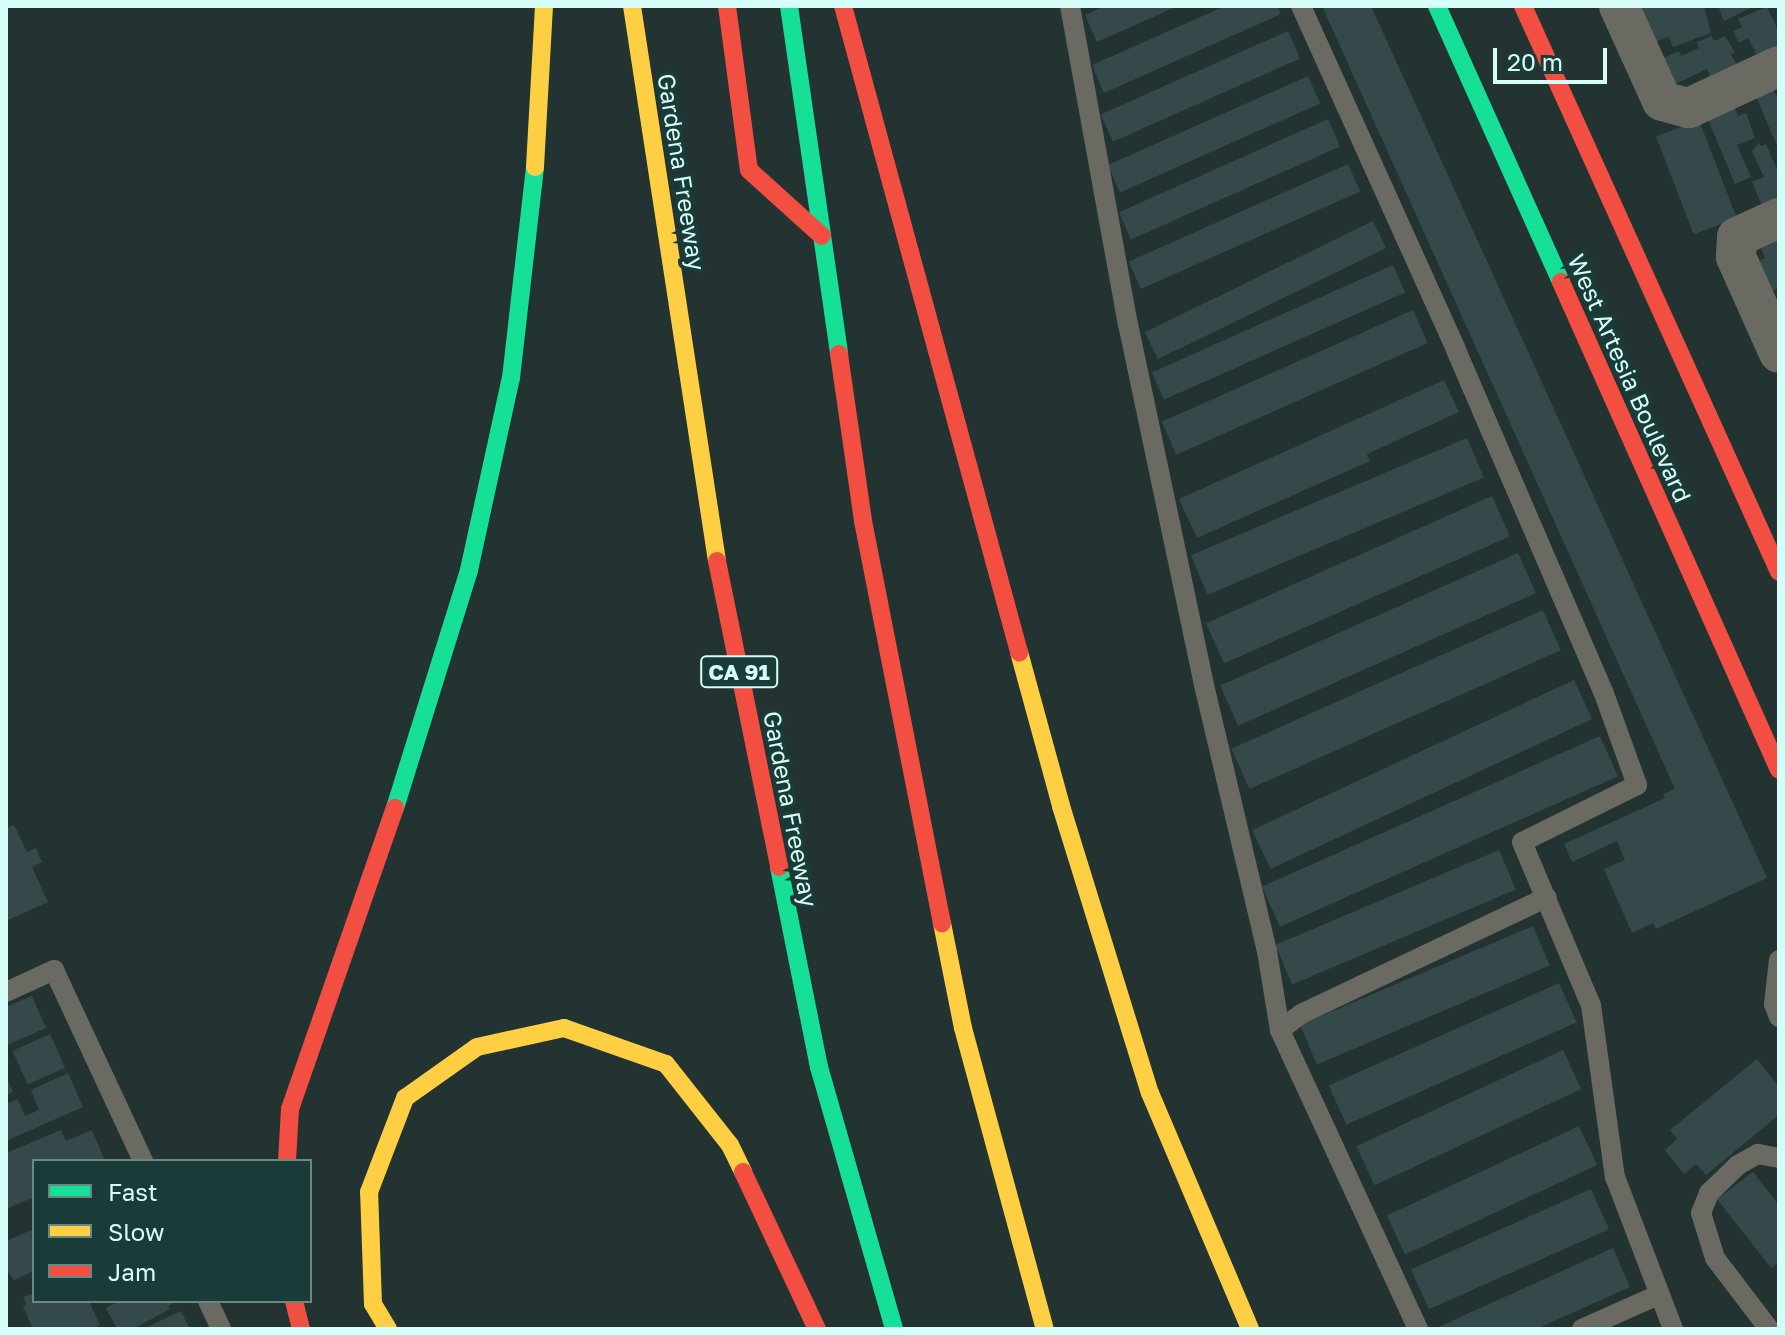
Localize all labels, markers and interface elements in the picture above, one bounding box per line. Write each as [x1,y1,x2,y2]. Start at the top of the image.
scale bar [1497,32,1611,82]
text: 20 m [1507,47,1563,76]
street label: Gardena Freeway [652,71,712,273]
street label: West Artesia Boulevard [1562,249,1698,507]
road number: CA 91 [699,654,779,690]
street label: Gardena Freeway [758,709,824,909]
legend [32,1159,312,1303]
text: Fast [108,1177,158,1206]
text: Slow [108,1217,164,1246]
text: Jam [108,1257,156,1286]

